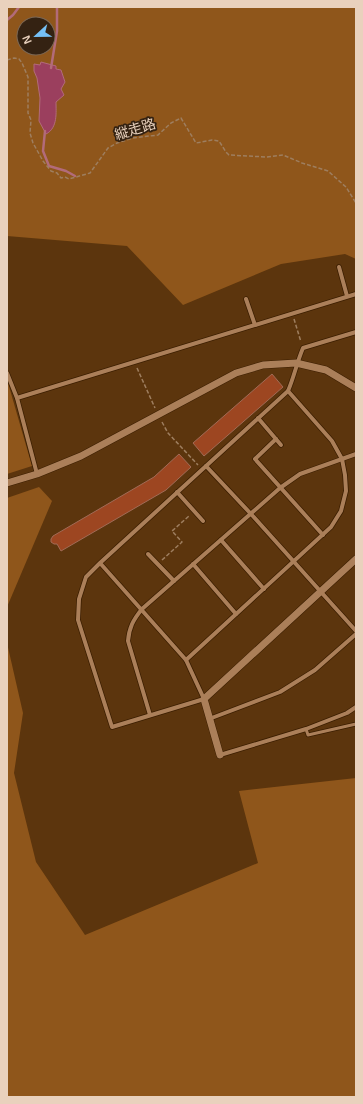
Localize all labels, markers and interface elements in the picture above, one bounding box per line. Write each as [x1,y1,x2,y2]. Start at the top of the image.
north arrow [16,16,56,56]
text: N [20,34,34,46]
street label: 縦走路 [113,115,157,143]

